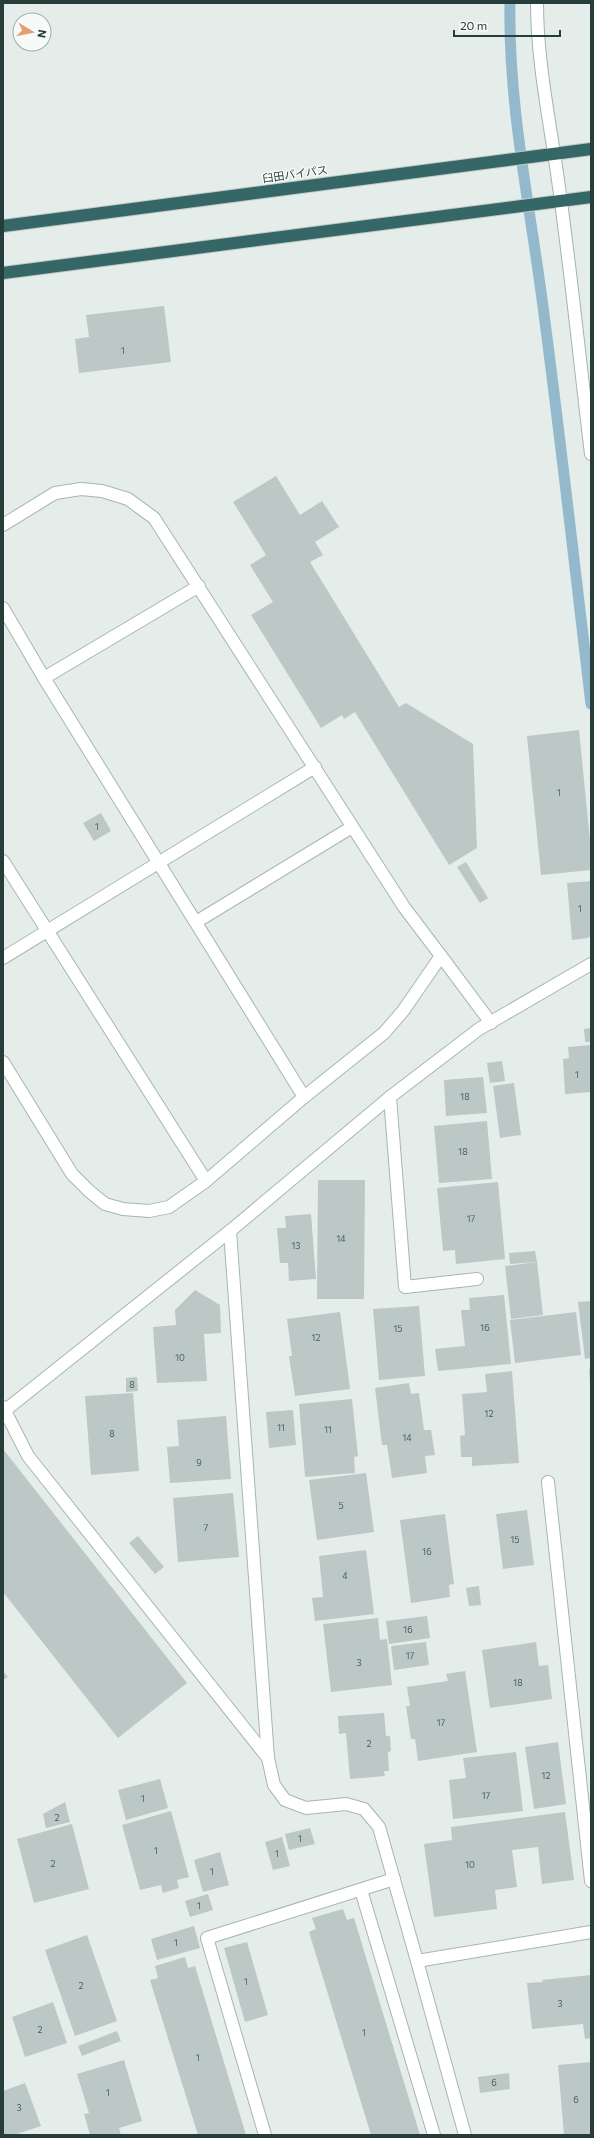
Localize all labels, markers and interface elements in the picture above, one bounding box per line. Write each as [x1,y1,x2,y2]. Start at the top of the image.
north arrow [12,12,52,52]
scale bar [454,12,560,38]
text: 20 m [460,18,487,32]
text: N [35,29,49,39]
street label: 臼田バイパス [261,162,328,185]
house number: 1 [121,345,125,356]
house number: 1 [557,787,561,798]
house number: 1 [95,821,99,832]
house number: 1 [578,903,582,914]
house number: 1 [575,1069,579,1080]
house number: 18 [460,1091,470,1102]
house number: 18 [458,1146,468,1157]
house number: 17 [467,1213,476,1224]
house number: 14 [336,1233,346,1244]
house number: 13 [292,1240,300,1251]
house number: 16 [480,1322,490,1333]
house number: 15 [393,1323,403,1334]
house number: 12 [312,1332,320,1343]
house number: 10 [175,1352,185,1363]
house number: 8 [129,1379,135,1390]
house number: 12 [485,1408,493,1419]
house number: 11 [277,1422,285,1433]
house number: 11 [324,1424,332,1435]
house number: 8 [109,1428,115,1439]
house number: 14 [402,1432,412,1443]
house number: 9 [196,1457,202,1468]
house number: 5 [338,1500,344,1511]
house number: 7 [204,1522,209,1533]
house number: 15 [510,1534,520,1545]
house number: 16 [422,1546,432,1557]
house number: 4 [342,1570,348,1581]
house number: 16 [403,1624,413,1635]
house number: 17 [406,1650,415,1661]
house number: 3 [356,1657,362,1668]
house number: 18 [513,1677,523,1688]
house number: 17 [437,1717,446,1728]
house number: 2 [367,1738,372,1749]
house number: 12 [542,1770,550,1781]
house number: 17 [482,1790,491,1801]
house number: 1 [141,1793,145,1804]
house number: 2 [55,1812,60,1823]
house number: 1 [298,1833,302,1844]
house number: 1 [154,1845,158,1856]
house number: 1 [275,1848,279,1859]
house number: 2 [51,1858,56,1869]
house number: 10 [465,1859,475,1870]
house number: 1 [210,1866,214,1877]
house number: 1 [197,1900,201,1911]
house number: 1 [174,1937,178,1948]
house number: 1 [244,1976,248,1987]
house number: 2 [79,1980,84,1991]
house number: 3 [557,1998,563,2009]
house number: 2 [38,2024,43,2035]
house number: 1 [362,2027,366,2038]
house number: 1 [196,2052,200,2063]
house number: 6 [491,2077,497,2088]
house number: 1 [106,2087,110,2098]
house number: 6 [573,2094,579,2105]
house number: 3 [16,2102,22,2113]

